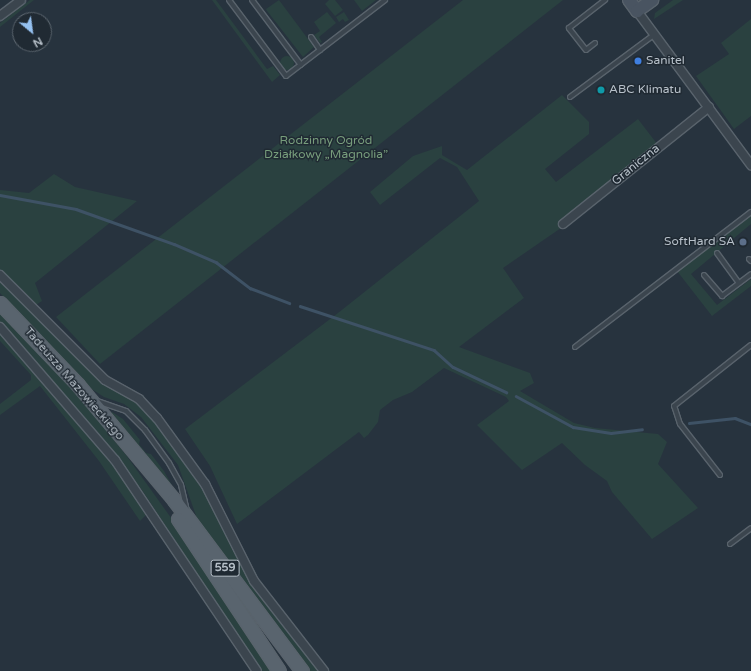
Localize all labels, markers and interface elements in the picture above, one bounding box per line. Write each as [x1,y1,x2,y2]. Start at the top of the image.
north arrow [12,12,52,52]
text: N [31,34,45,50]
place label: Sanitel [646,54,685,68]
marker: Sanitel [633,56,643,66]
place label: ABC Klimatu [609,83,681,97]
marker: ABC Klimatu [596,85,606,95]
park label: Rodzinny Ogród Działkowy „Magnolia” [264,134,388,162]
street label: Graniczna [609,141,663,189]
place label: SoftHard SA [664,235,735,249]
marker: SoftHard SA [738,237,748,247]
street label: Tadeusza Mazowieckiego [21,325,127,443]
road number: 559 [210,559,240,577]

